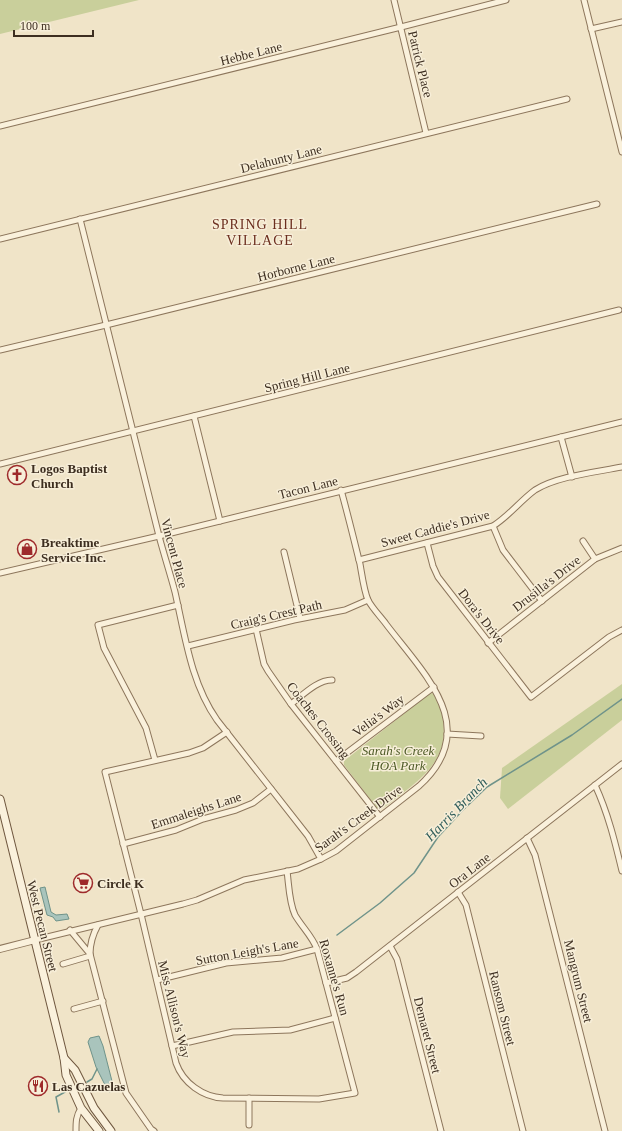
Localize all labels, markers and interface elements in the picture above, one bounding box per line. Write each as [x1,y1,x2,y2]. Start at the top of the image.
scale bar [14,12,93,38]
text: 100 m [20,19,51,33]
street label: Patrick Place [405,29,436,99]
street label: Hebbe Lane [219,39,284,68]
street label: Delahunty Lane [239,141,324,176]
district label: SPRING HILL VILLAGE [212,217,308,248]
street label: Horborne Lane [256,251,337,284]
street label: Spring Hill Lane [263,360,352,395]
place label: Logos Baptist Church [31,461,108,491]
church icon: Logos Baptist Church [6,464,28,486]
street label: Tacon Lane [277,473,340,502]
street label: Sweet Caddie's Drive [379,507,491,550]
street label: Vincent Place [158,517,191,590]
place label: Breaktime Service Inc. [41,535,106,565]
shop icon: Breaktime Service Inc. [16,538,38,560]
street label: Drusilla's Drive [509,552,583,615]
street label: Dora's Drive [455,586,508,647]
street label: Craig's Crest Path [229,597,324,632]
street label: Coaches Crossing [284,679,354,762]
street label: Velia's Way [350,691,407,740]
park label: Sarah's Creek HOA Park [362,743,435,773]
water label: Harris Branch [422,775,490,845]
street label: Sarah's Creek Drive [312,782,405,855]
street label: Emmaleighs Lane [149,789,243,832]
street label: Ora Lane [445,849,493,891]
supermarket icon: Circle K [72,872,94,894]
place label: Circle K [97,876,145,891]
street label: West Pecan Street [24,879,61,974]
street label: Sutton Leigh's Lane [194,935,300,968]
street label: Roxanne's Run [316,937,353,1017]
street label: Mangrum Street [561,938,596,1024]
street label: Miss Allison's Way [155,959,194,1060]
street label: Ransom Street [486,969,519,1047]
street label: Demaret Street [411,995,444,1075]
restaurant icon: Las Cazuelas [27,1075,49,1097]
place label: Las Cazuelas [52,1079,125,1094]

